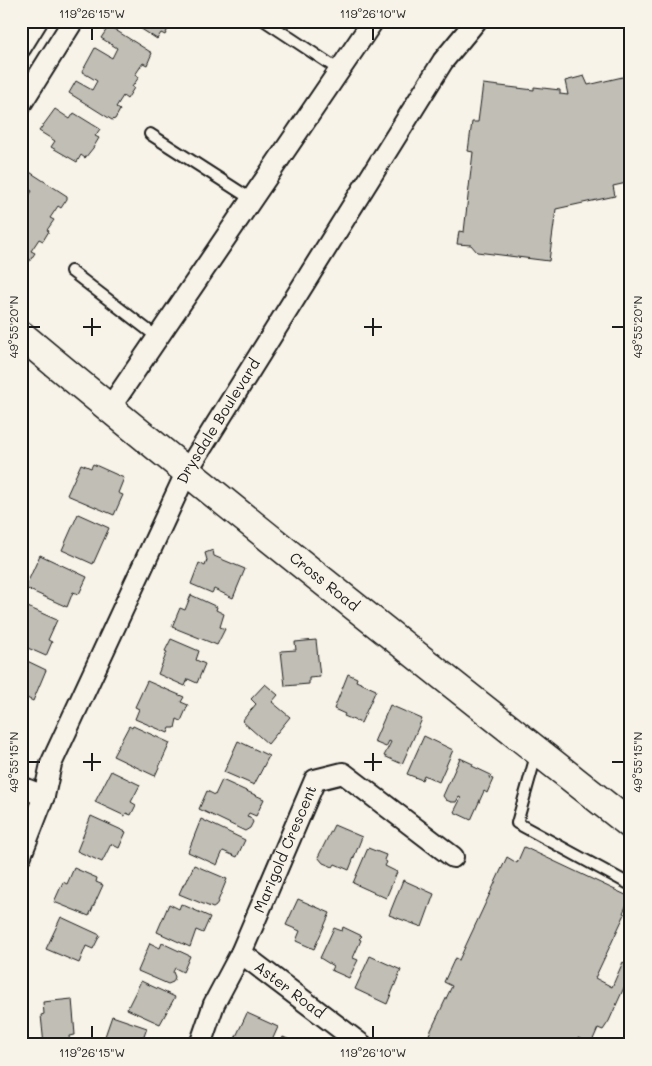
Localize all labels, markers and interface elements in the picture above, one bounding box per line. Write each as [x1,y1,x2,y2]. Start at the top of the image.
text: 119°26'15"W [59,5,125,21]
text: 119°26'10"W [340,5,406,21]
text: 49°55'20"N [5,296,21,358]
text: 49°55'20"N [629,296,645,358]
street label: Drysdale Boulevard [172,354,264,486]
street label: Cross Road [286,547,364,615]
text: 49°55'15"N [5,732,21,792]
text: 49°55'15"N [629,732,645,792]
street label: Marigold Crescent [248,782,321,916]
street label: Aster Road [251,956,329,1022]
text: 119°26'15"W [59,1044,125,1060]
text: 119°26'10"W [340,1044,406,1060]

